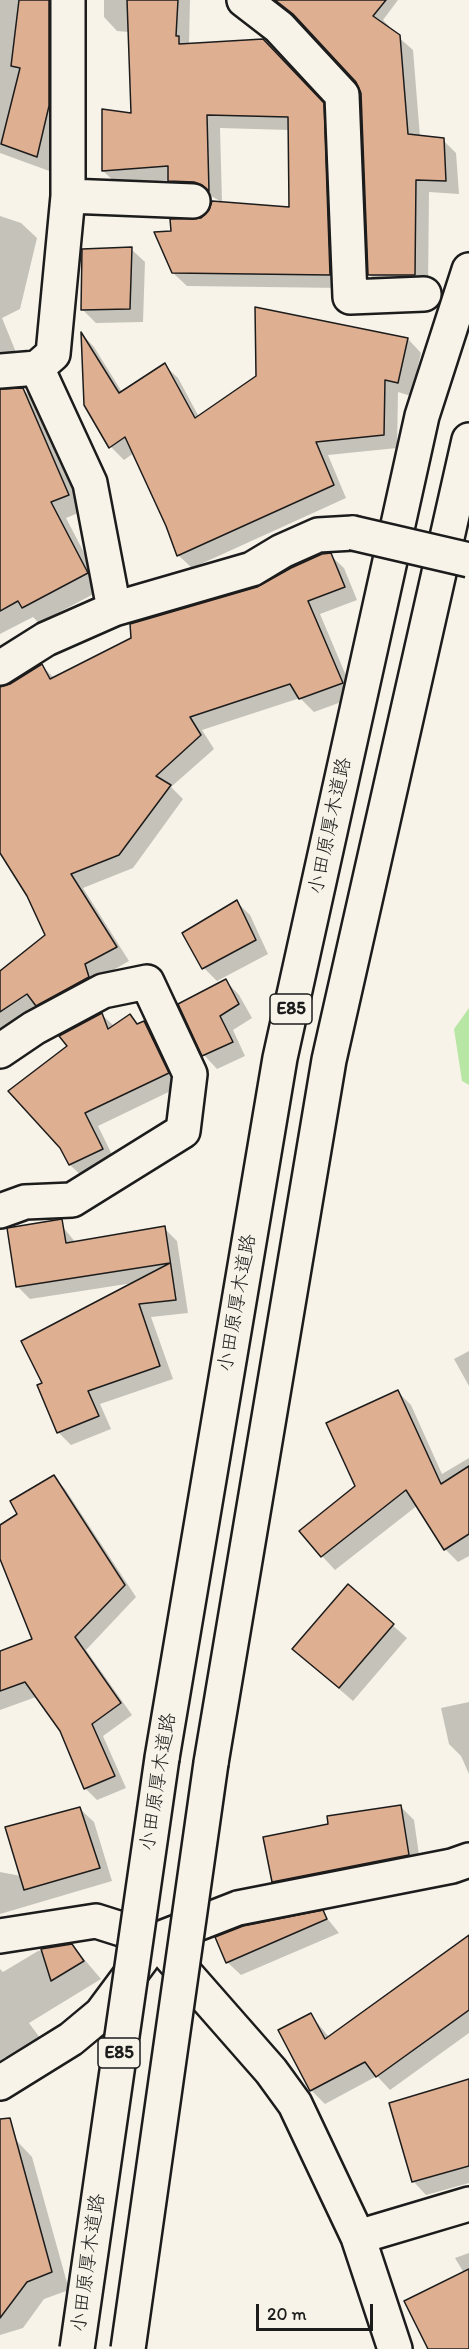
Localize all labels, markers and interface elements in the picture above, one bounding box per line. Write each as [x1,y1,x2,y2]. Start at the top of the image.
street label: 小田原厚木道路 [305,755,357,897]
road number: E85 [270,994,312,1024]
street label: 小田原厚木道路 [214,1232,262,1374]
street label: 小田原厚木道路 [136,1711,182,1853]
road number: E85 [98,2038,140,2068]
street label: 小田原厚木道路 [67,2192,111,2334]
scale bar [259,2292,376,2330]
text: 20 m [267,2303,307,2325]

